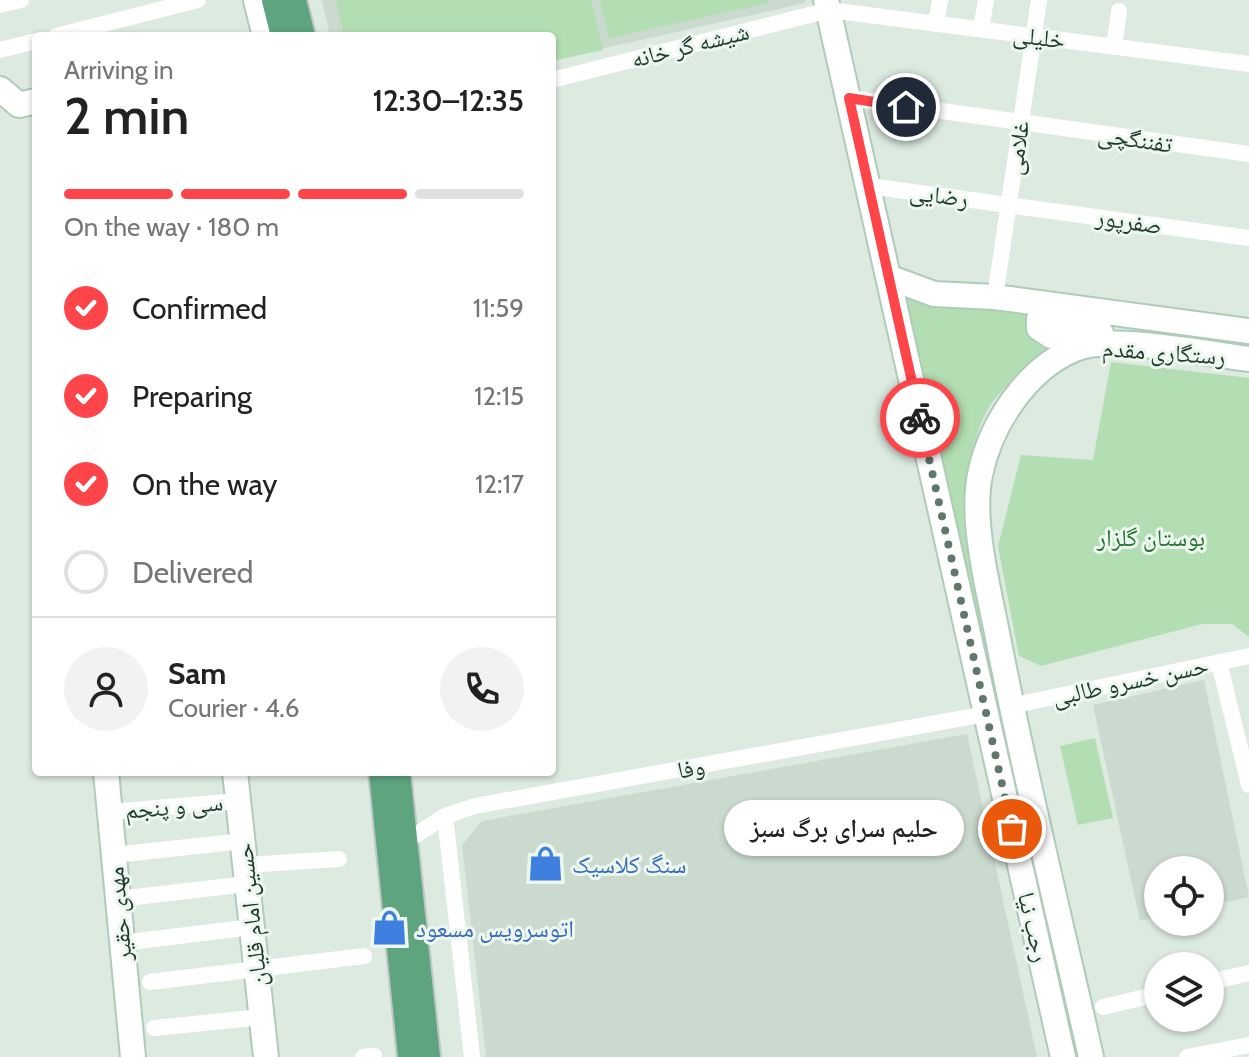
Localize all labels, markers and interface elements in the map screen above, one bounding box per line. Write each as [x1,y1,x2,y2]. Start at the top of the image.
street label: شیشه گر خانه [628,16,752,74]
street label: خلیلی [1011,19,1067,55]
text: Arriving in [64,54,174,86]
pin [872,73,940,141]
text: 12:30–12:35 [372,82,524,119]
text: 2 min [64,84,189,147]
icon: home [884,85,928,129]
street label: غلامی [999,119,1035,177]
street label: تفننگچی [1096,119,1174,159]
street label: رضایی [908,177,970,213]
street label: صفرپور [1093,202,1164,240]
text: On the way · 180 m [64,211,279,243]
icon: check [64,286,108,330]
text: Confirmed [132,290,267,327]
text: 11:59 [473,292,524,324]
street label: رستگاری مقدم [1101,333,1227,373]
icon: check [64,374,108,418]
text: Preparing [132,378,252,415]
courier [880,378,960,458]
text: 12:15 [474,380,524,412]
icon: bike [898,396,942,440]
icon: check [64,462,108,506]
text: On the way [132,466,277,503]
text: 12:17 [475,468,524,500]
park label: بوستان گلزار [1096,523,1205,552]
text: Delivered [132,554,253,591]
button: person [64,647,148,731]
button: phone [440,647,524,731]
street label: حسن خسرو طالبی [1049,650,1211,712]
text: Sam [168,655,226,692]
text: Courier · 4.6 [168,692,300,724]
street label: وفا [675,751,707,785]
street label: سی و پنجم [124,787,224,827]
pin [978,795,1046,863]
callout: حلیم سرای برگ سبز [724,801,964,857]
icon: bag [990,807,1034,851]
text: حلیم سرای برگ سبز [750,812,938,844]
street label: حسین امام قلیان [229,842,275,988]
shop icon: سنگ کلاسیک [527,845,565,883]
place label: سنگ کلاسیک [572,850,686,879]
map controls [1144,856,1224,1032]
button: locate [1144,856,1224,936]
street label: مهدی حقیر [100,866,138,963]
street label: رجب نیا [1012,889,1056,965]
shop icon: اتوسرویس مسعود [371,909,409,947]
place label: اتوسرویس مسعود [416,914,574,943]
button: layers [1144,952,1224,1032]

